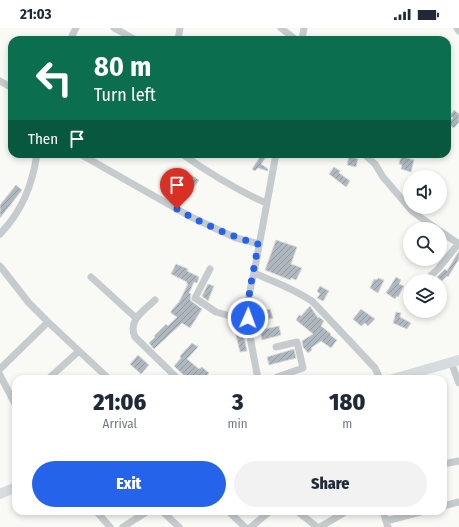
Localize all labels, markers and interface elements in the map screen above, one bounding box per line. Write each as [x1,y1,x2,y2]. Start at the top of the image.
text: 21:03 [20,5,52,23]
text: 80 m [94,50,151,83]
icon: left [28,52,80,104]
text: Turn left [94,84,156,106]
icon: arrive [66,128,88,150]
text: Then [28,130,58,148]
pin [160,168,194,209]
map controls [403,170,447,318]
button: sound [403,170,447,214]
icon: arrive [166,174,188,196]
button: search [403,222,447,266]
button: layers [403,274,447,318]
position arrow [227,297,269,339]
text: 21:06 [93,388,146,416]
text: 3 [232,388,243,416]
text: 180 [329,388,366,416]
text: Arrival [103,416,137,431]
text: min [228,416,248,431]
text: m [342,416,352,431]
button: Exit [32,461,226,507]
button: Share [234,461,427,507]

